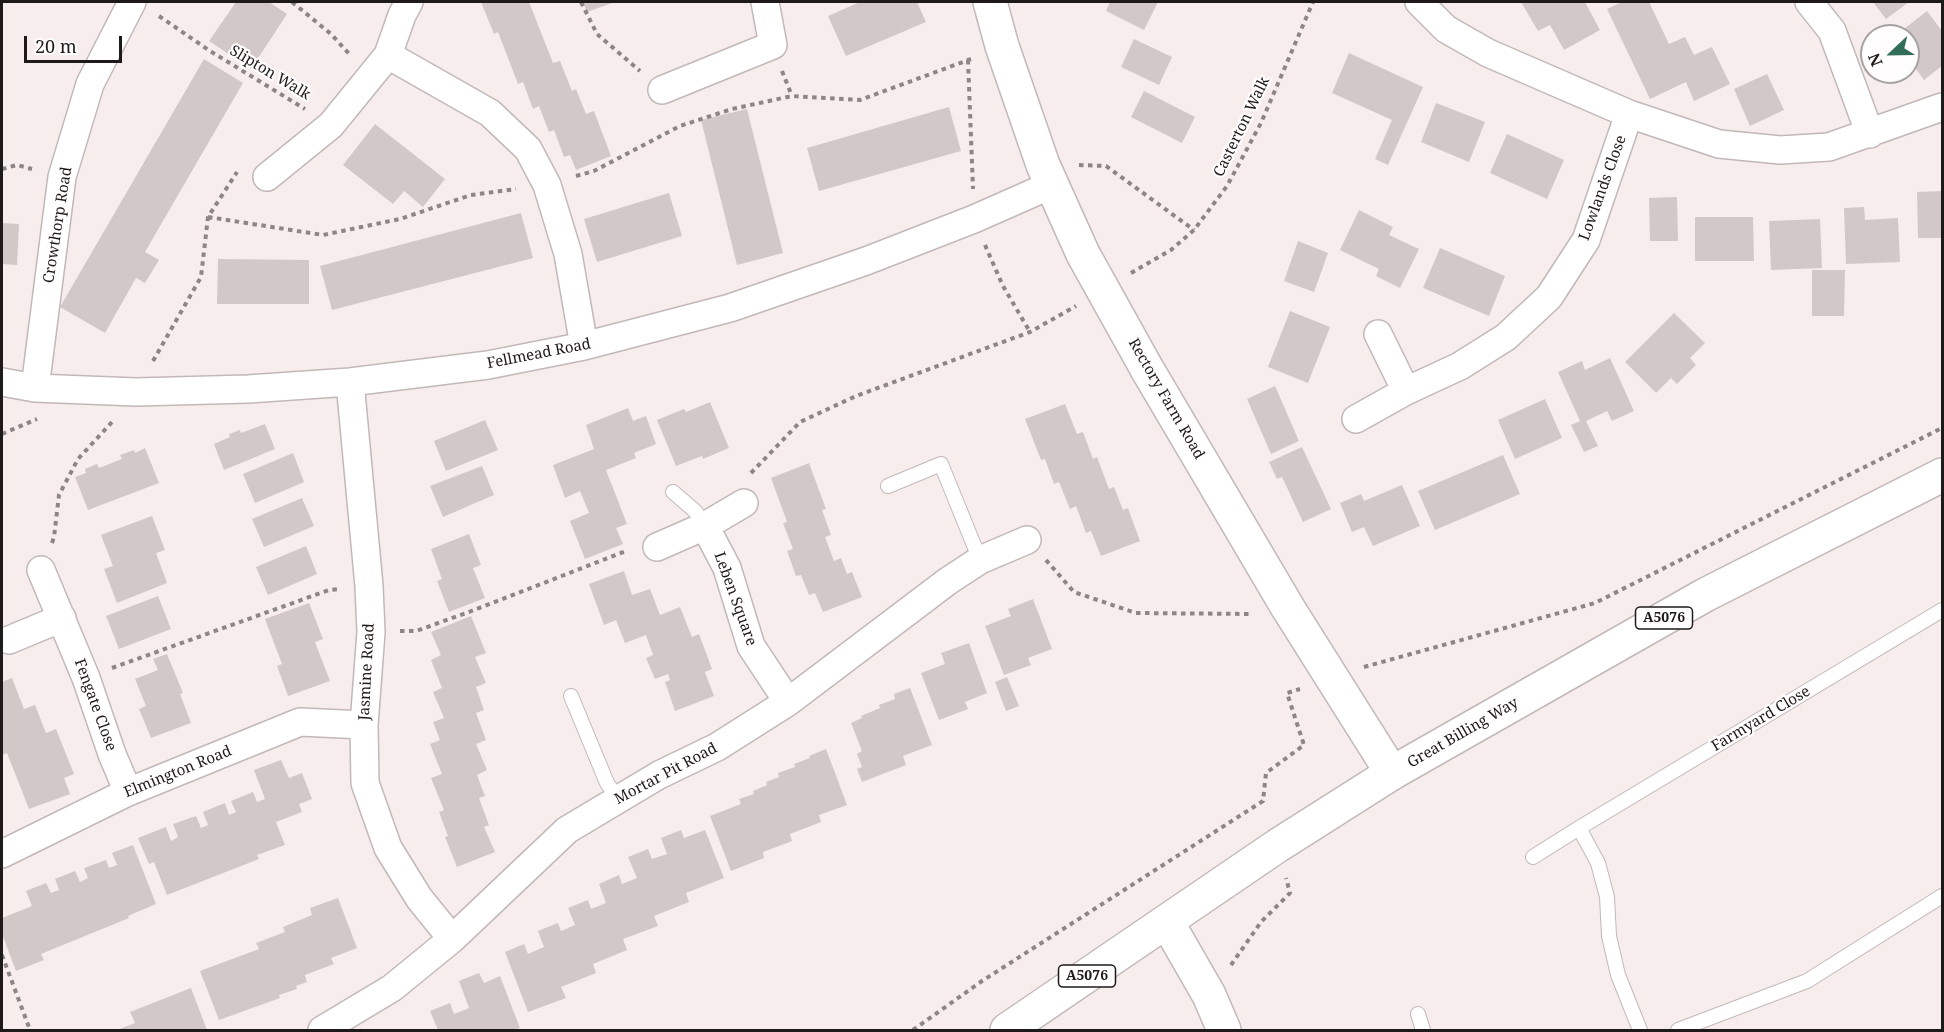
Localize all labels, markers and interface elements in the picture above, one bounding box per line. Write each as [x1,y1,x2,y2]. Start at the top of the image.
scale bar [27,24,124,62]
north arrow [1860,24,1920,84]
text: 20 m [35,34,77,58]
street label: Slipton Walk [226,42,314,104]
text: N [1863,50,1888,70]
street label: Casterton Walk [1210,74,1274,180]
street label: Lowlands Close [1576,133,1630,243]
street label: Crowthorp Road [40,165,76,285]
street label: Fellmead Road [486,335,592,373]
street label: Rectory Farm Road [1124,335,1208,463]
street label: Leben Square [710,550,760,648]
road number: A5076 [1636,607,1692,629]
street label: Jasmine Road [355,623,379,721]
street label: Fengate Close [70,656,120,754]
street label: Farmyard Close [1708,682,1814,756]
street label: Great Billing Way [1404,694,1522,772]
street label: Mortar Pit Road [612,739,720,809]
street label: Elmington Road [122,742,234,802]
road number: A5076 [1058,965,1116,987]

